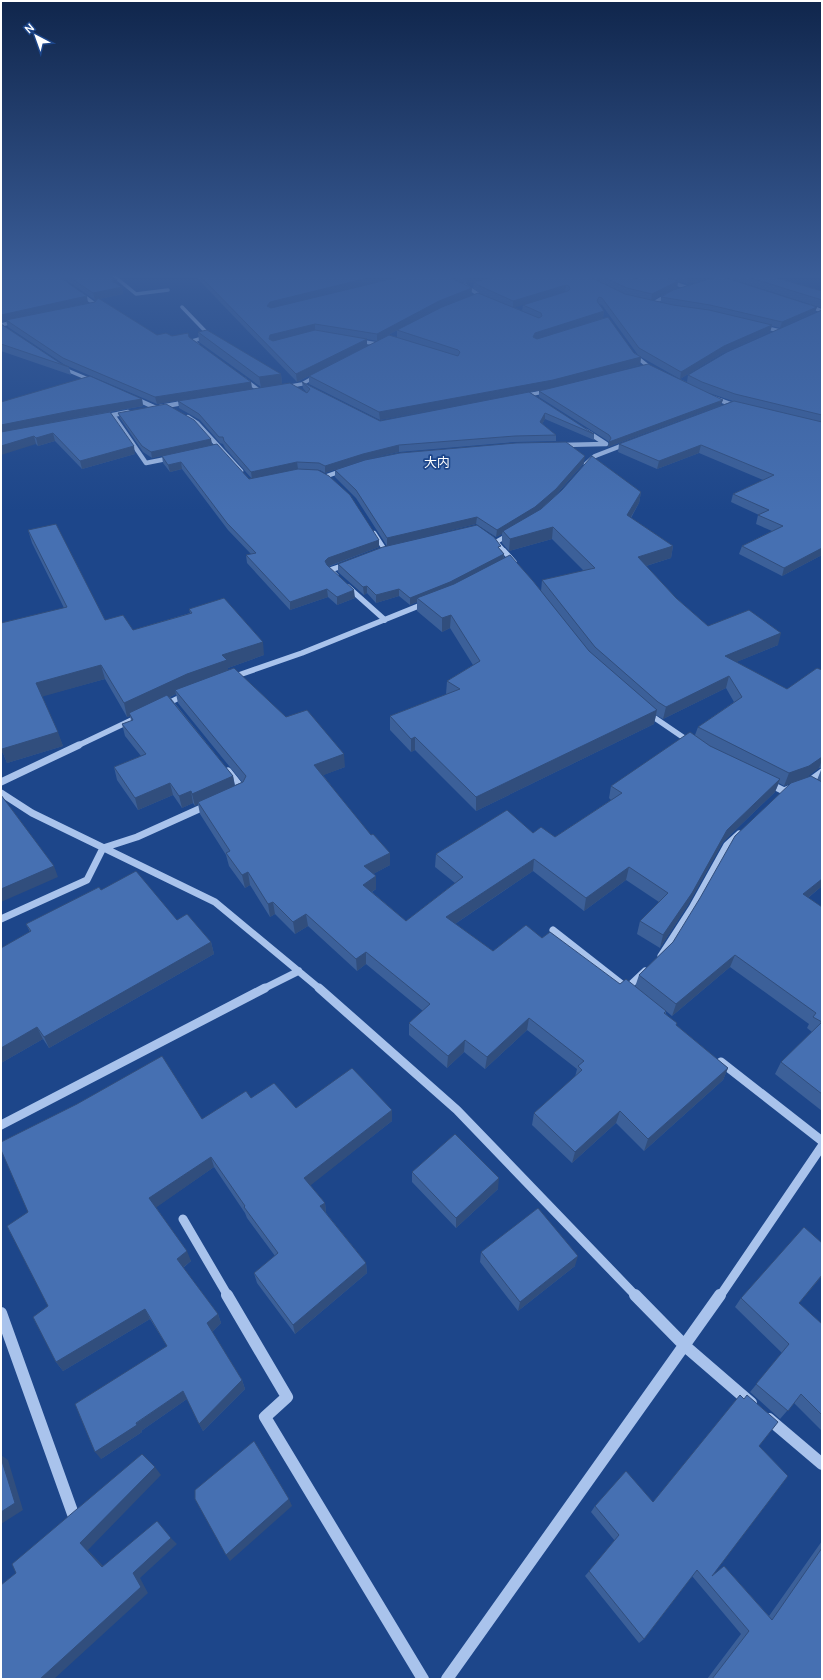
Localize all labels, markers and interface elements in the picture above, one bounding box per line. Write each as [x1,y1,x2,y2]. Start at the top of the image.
north arrow [16,16,56,56]
text: N [21,20,37,36]
district label: 大内 [424,453,450,471]

